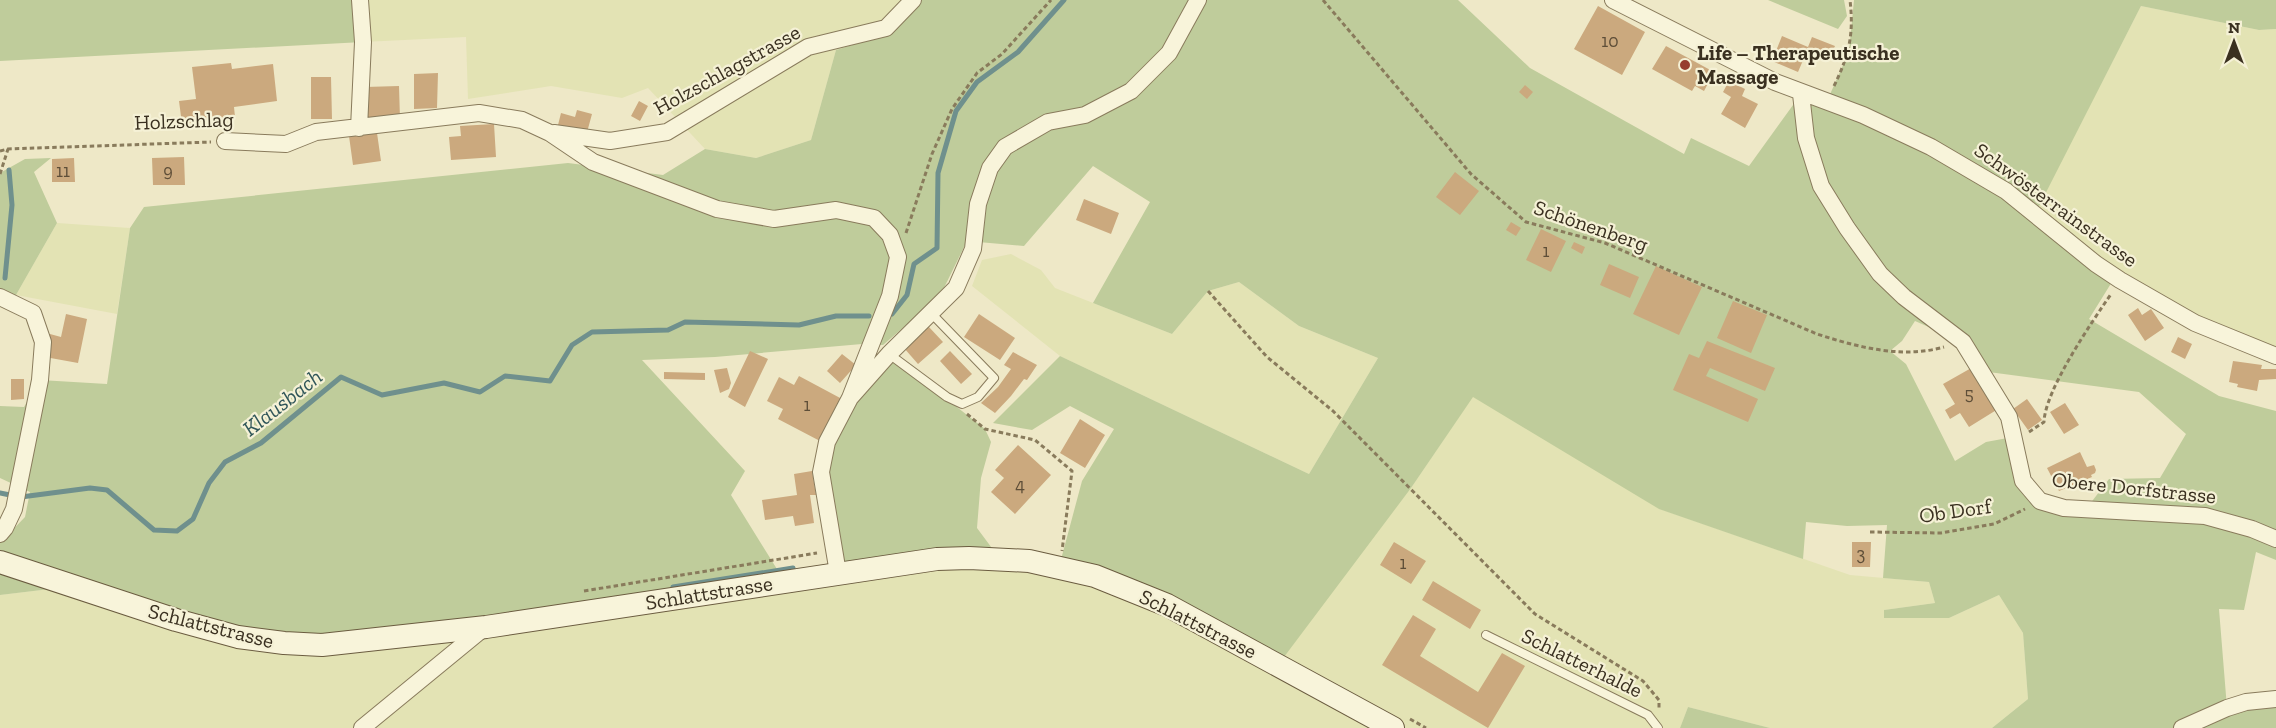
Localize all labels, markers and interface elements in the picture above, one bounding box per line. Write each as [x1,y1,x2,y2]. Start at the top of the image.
north arrow [2204,12,2264,72]
text: N [2228,18,2240,37]
street label: Holzschlagstrasse [649,19,804,120]
house number: 10 [1601,30,1619,52]
place label: Life – Therapeutische Massage [1697,40,1899,89]
marker: Life – Therapeutische Massage [1678,58,1692,72]
street label: Holzschlag [134,106,235,135]
street label: Schwösterrainstrasse [1970,137,2143,272]
house number: 11 [56,160,70,182]
house number: 9 [163,160,173,182]
street label: Schönenberg [1531,194,1652,257]
house number: 1 [1543,240,1550,262]
water label: Klausbach [237,363,328,442]
house number: 5 [1964,383,1974,405]
house number: 1 [804,394,811,416]
street label: Obere Dorfstrasse [2051,466,2218,509]
house number: 4 [1015,474,1025,496]
street label: Ob Dorf [1917,493,1994,528]
house number: 3 [1857,543,1866,565]
house number: 1 [1400,552,1407,574]
street label: Schlattstrasse [644,570,774,615]
street label: Schlattstrasse [1135,583,1261,664]
street label: Schlattstrasse [146,598,276,653]
street label: Schlatterhalde [1518,623,1647,703]

